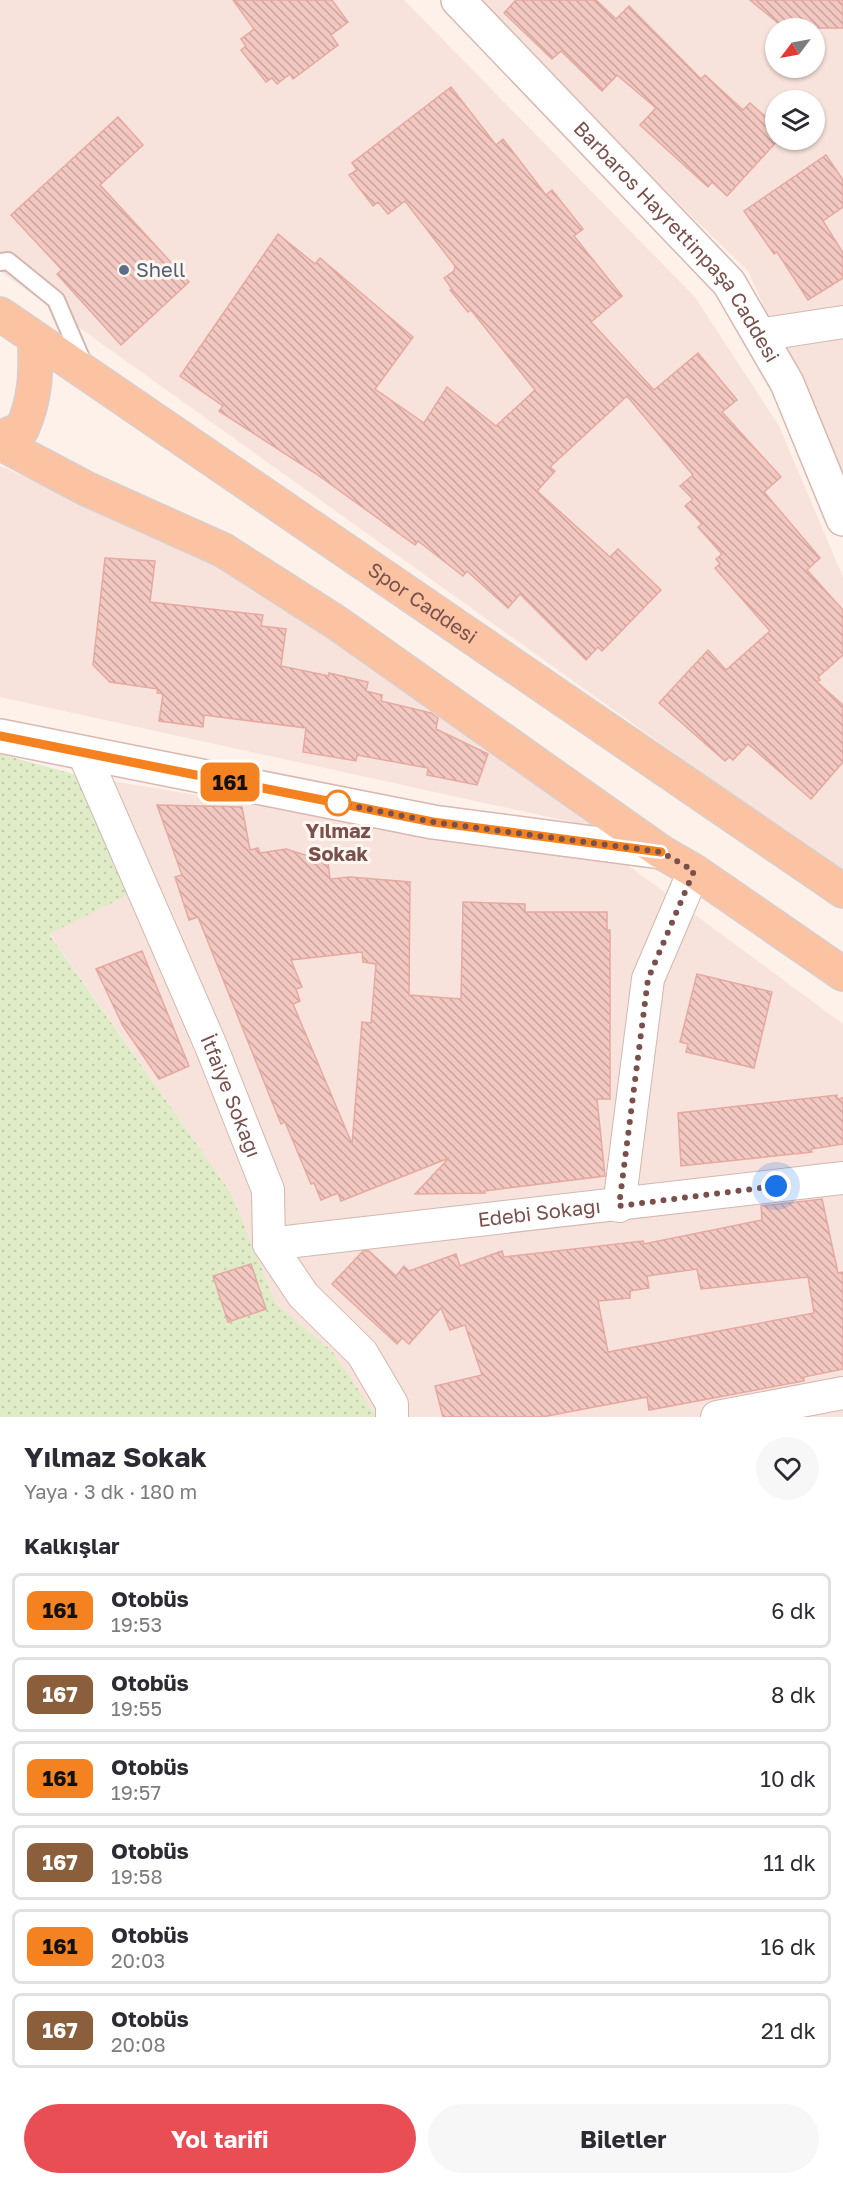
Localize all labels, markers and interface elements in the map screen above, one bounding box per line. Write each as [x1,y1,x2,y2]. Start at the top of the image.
north arrow [765,18,825,78]
map controls [765,18,825,150]
button: layers [765,90,825,150]
street label: Barbaros Hayrettinpaşa Caddesi [569,116,785,366]
place label: Shell [136,257,186,281]
marker: Shell [117,263,131,277]
street label: Spor Caddesi [364,557,482,648]
line badge: 161 [196,762,264,802]
text: 161 [213,769,247,795]
marker: Yılmaz Sokak [325,790,351,816]
place label: Yılmaz Sokak [305,818,371,865]
street label: İtfaiye Sokağı [196,1030,267,1160]
your location [761,1171,791,1201]
street label: Edebi Sokağı [476,1193,602,1231]
button: heart [756,1437,819,1500]
text: Yılmaz Sokak [24,1440,207,1473]
text: Yaya · 3 dk · 180 m [24,1479,197,1503]
text: Kalkışlar [24,1532,120,1559]
text: Otobüs [111,1585,189,1612]
text: 161 [43,1597,77,1623]
text: 6 dk [771,1597,816,1624]
text: 19:53 [111,1612,162,1636]
text: Otobüs [111,1669,189,1696]
text: 167 [42,1681,78,1707]
text: 8 dk [771,1681,816,1708]
text: 19:55 [111,1696,162,1720]
text: Otobüs [111,1753,189,1780]
text: 161 [43,1765,77,1791]
text: 10 dk [760,1765,816,1792]
text: 19:57 [111,1780,161,1804]
text: Otobüs [111,1837,189,1864]
text: 167 [42,1849,78,1875]
text: 11 dk [763,1849,816,1876]
text: 19:58 [111,1864,163,1888]
text: Otobüs [111,1921,189,1948]
text: 161 [43,1933,77,1959]
text: 16 dk [761,1933,816,1960]
text: 20:03 [111,1948,165,1972]
text: Otobüs [111,2005,189,2032]
text: 167 [42,2017,78,2043]
text: 21 dk [761,2017,816,2044]
text: 20:08 [111,2032,166,2056]
button: Yol tarifi [24,2104,416,2173]
button: Biletler [428,2104,819,2173]

